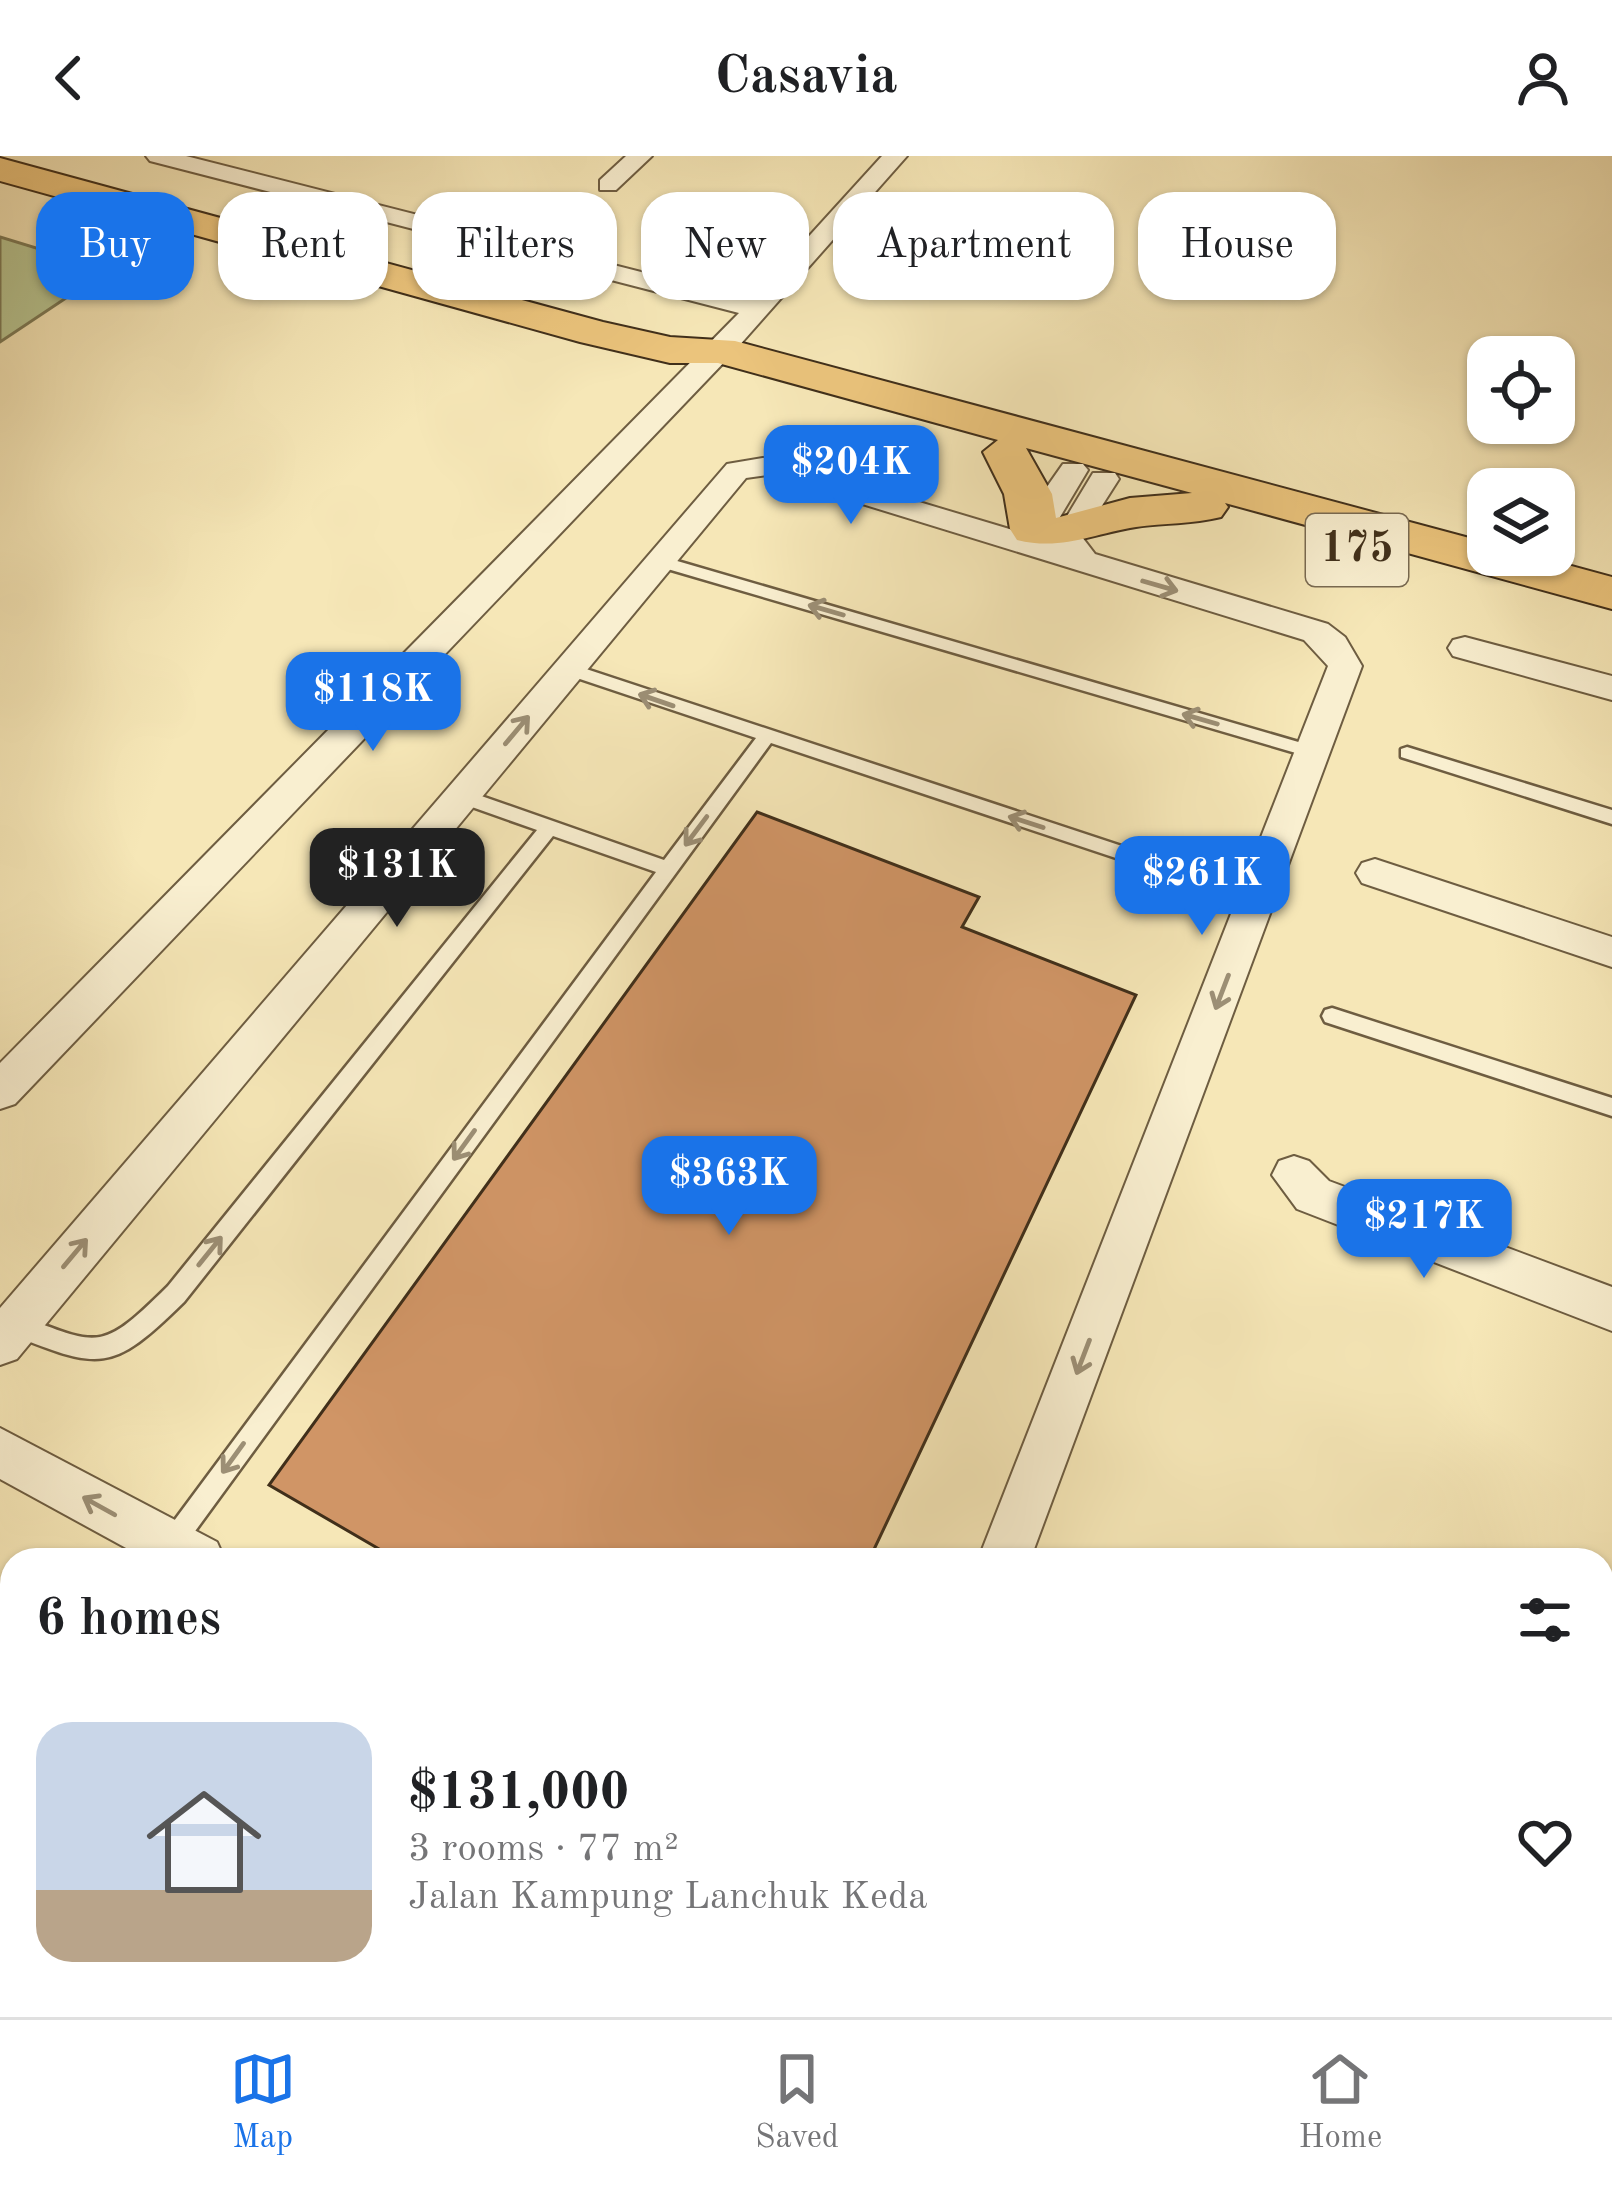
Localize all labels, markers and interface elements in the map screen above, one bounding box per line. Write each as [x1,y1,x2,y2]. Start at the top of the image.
icon: back [36,45,102,111]
icon: person [1510,45,1576,111]
text: Casavia [714,51,898,105]
chip: Buy [36,192,194,300]
chip: Rent [218,192,388,300]
chip: Filters [412,192,617,300]
chip: New [641,192,809,300]
chip: Apartment [833,192,1114,300]
chip: House [1138,192,1336,300]
map controls [1467,336,1575,576]
button: locate [1467,336,1575,444]
pin: $204K [767,425,935,527]
text: $204K [791,444,911,483]
button: layers [1467,468,1575,576]
road number: 175 [1306,514,1408,586]
one-way arrow [1140,576,1178,598]
one-way arrow [808,598,846,620]
pin: $118K [289,652,457,754]
text: $118K [313,671,433,710]
one-way arrow [638,688,675,709]
one-way arrow [1182,707,1220,729]
one-way arrow [502,715,530,746]
one-way arrow [1008,810,1046,832]
one-way arrow [684,814,709,847]
pin: $131K [313,828,481,930]
pin: $261K [1118,836,1286,938]
text: $131K [337,847,457,886]
text: $261K [1142,855,1262,894]
one-way arrow [1209,973,1231,1010]
one-way arrow [452,1128,478,1160]
pin: $363K [645,1136,813,1238]
text: $363K [669,1155,789,1194]
pin: $217K [1340,1179,1508,1281]
text: $217K [1364,1198,1484,1237]
one-way arrow [196,1236,223,1267]
one-way arrow [61,1238,89,1269]
one-way arrow [1071,1338,1093,1375]
one-way arrow [220,1441,246,1474]
one-way arrow [83,1494,118,1517]
icon: filters [1512,1587,1578,1653]
text: 6 homes [36,1595,221,1646]
text: $131,000 [408,1769,629,1820]
icon: home [132,1770,276,1914]
icon: heart [1512,1809,1578,1875]
text: 3 rooms · 77 m² [408,1830,679,1869]
text: Jalan Kampung Lanchuk Keda [408,1878,928,1917]
tab: Map [230,2046,296,2159]
tab: Saved [755,2046,839,2159]
tab: Home [1299,2046,1382,2159]

